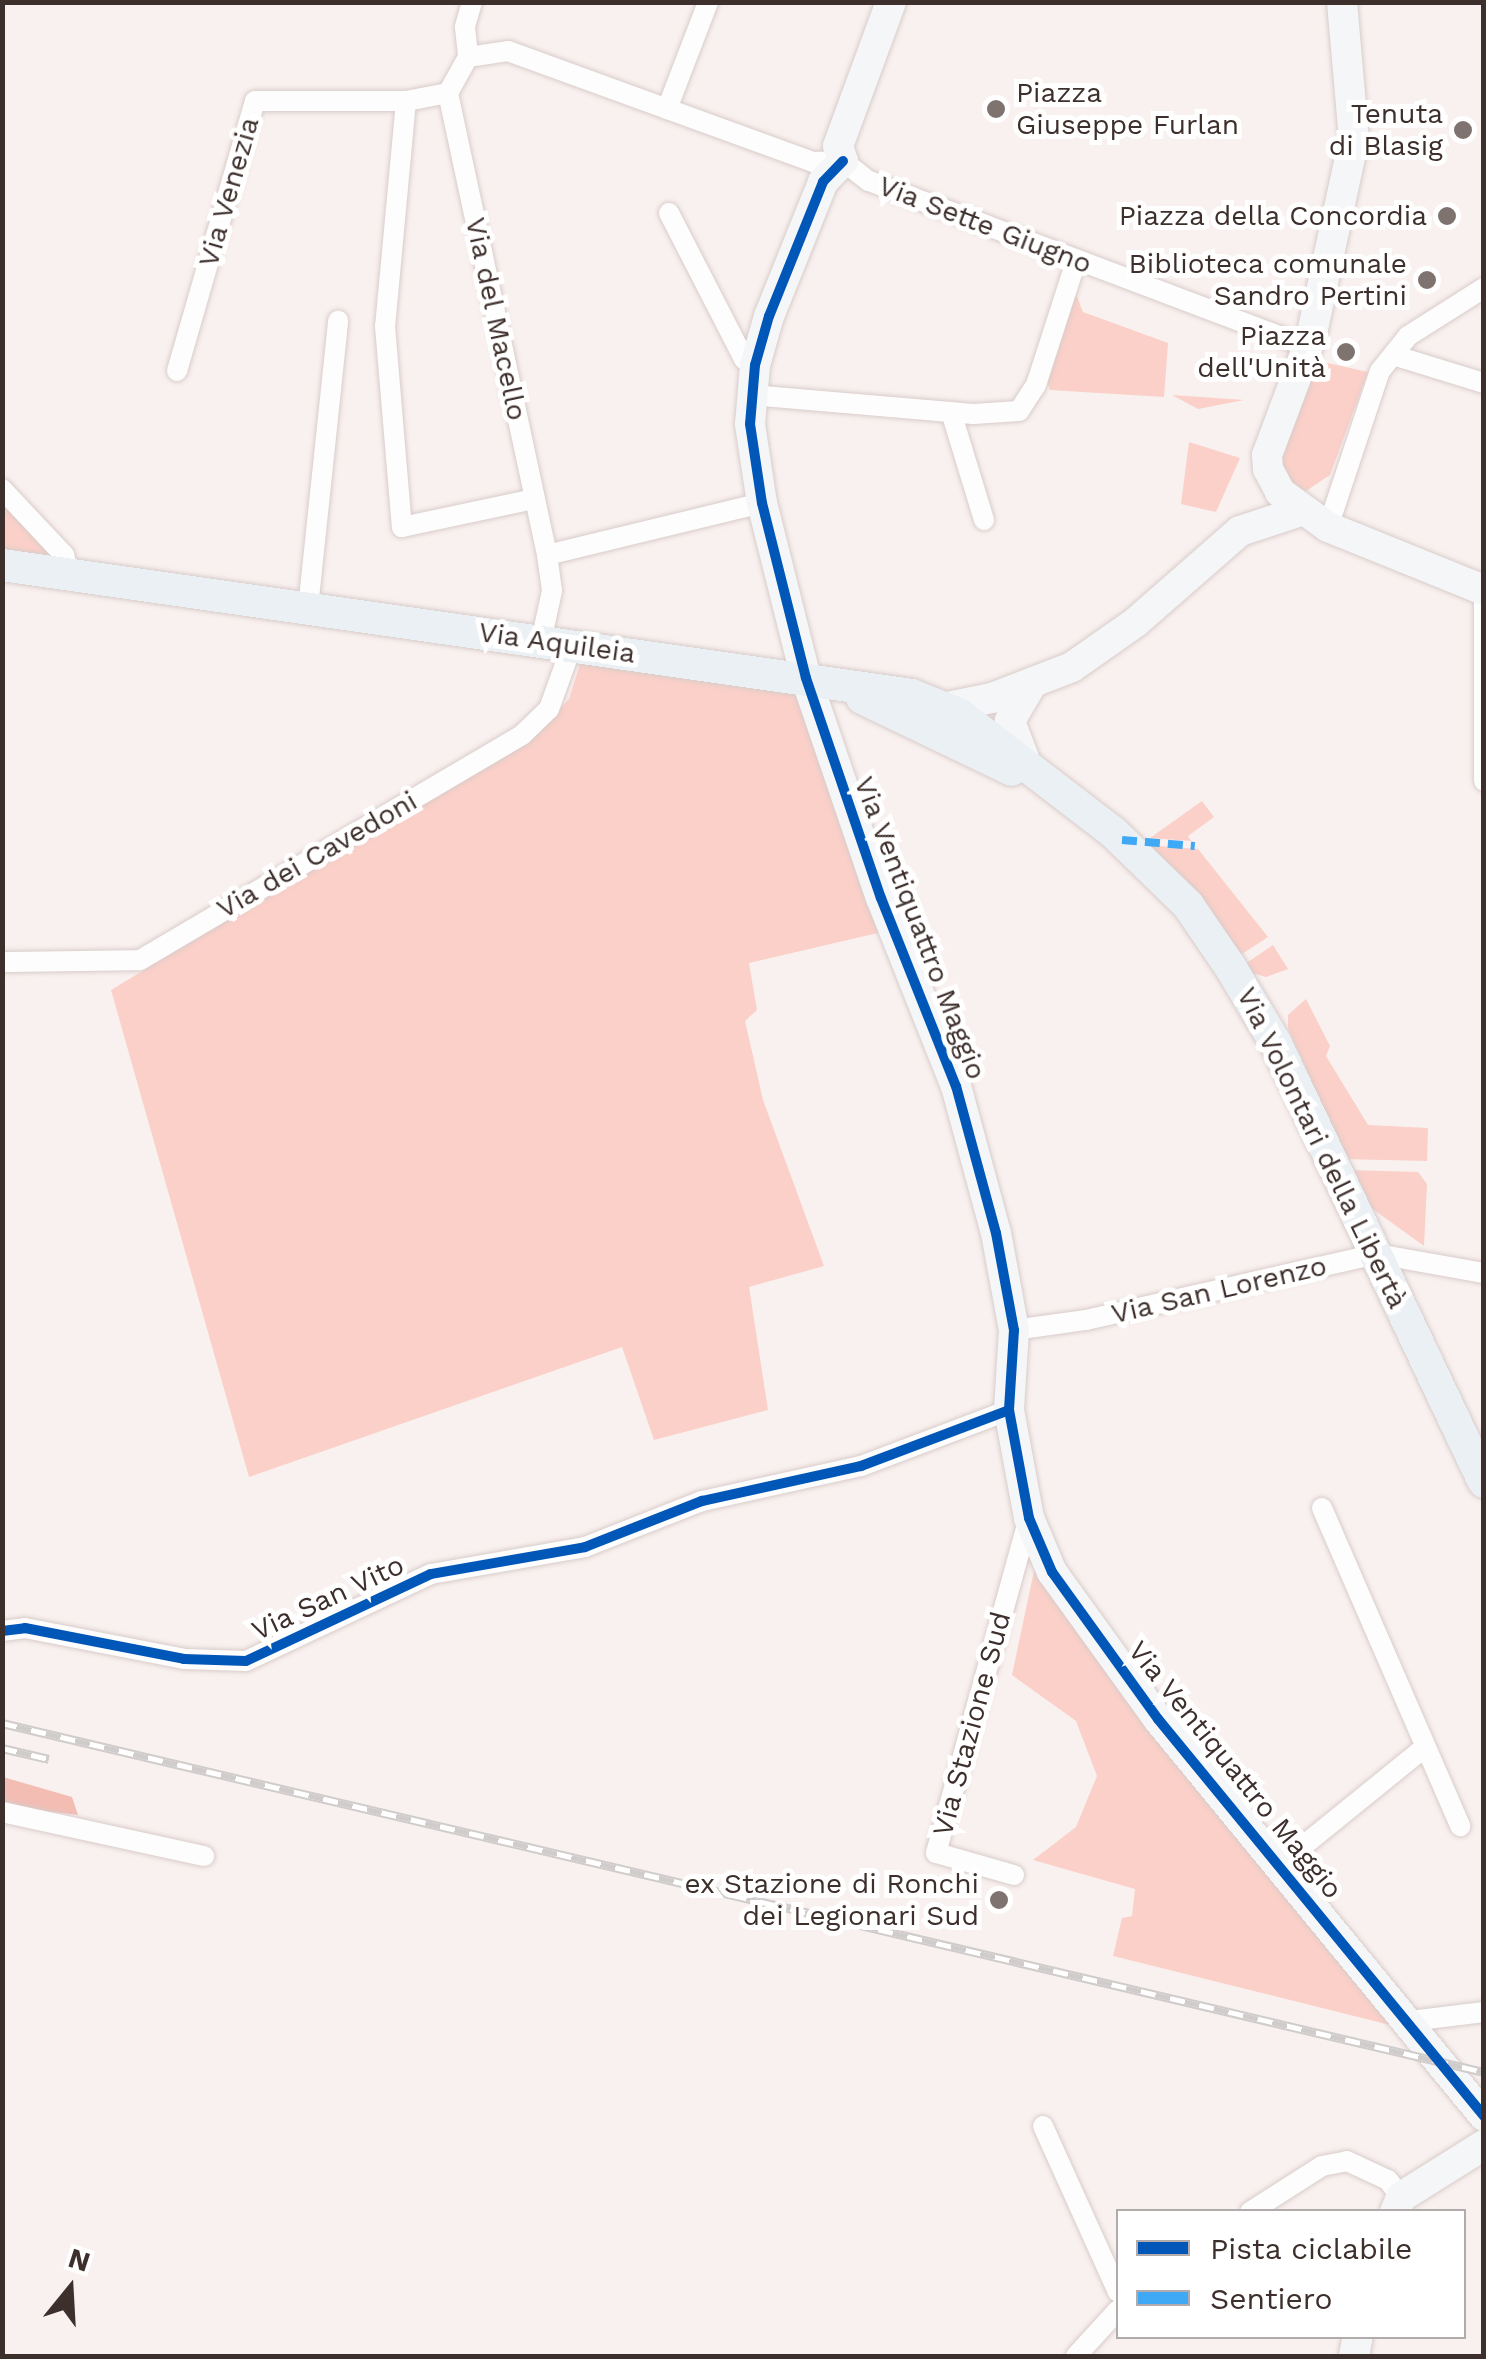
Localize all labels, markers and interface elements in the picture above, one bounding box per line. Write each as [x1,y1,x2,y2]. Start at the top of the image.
place label: Piazza Giuseppe Furlan [1016,76,1239,142]
place label: Tenuta di Blasig [1329,97,1443,163]
marker: Piazza Giuseppe Furlan [985,98,1007,120]
street label: Via Venezia [191,113,267,271]
marker: Tenuta di Blasig [1452,119,1474,141]
street label: Via Sette Giugno [873,169,1097,281]
place label: Piazza della Concordia [1117,199,1427,233]
marker: Piazza della Concordia [1436,205,1458,227]
street label: Via del Macello [458,214,534,424]
place label: Biblioteca comunale Sandro Pertini [1128,247,1407,313]
marker: Biblioteca comunale Sandro Pertini [1416,269,1438,291]
place label: Piazza dell'Unità [1197,319,1326,385]
marker: Piazza dell'Unità [1335,341,1357,363]
street label: Via Aquileia [476,615,638,671]
street label: Via Ventiquattro Maggio [846,771,994,1085]
street label: Via dei Cavedoni [211,784,423,926]
street label: Via Volontari della Libertà [1229,981,1415,1315]
street label: Via San Lorenzo [1108,1249,1330,1331]
street label: Via San Vito [246,1548,410,1648]
street label: Via Stazione Sud [926,1608,1018,1840]
street label: Via Ventiquattro Maggio [1120,1634,1350,1906]
place label: ex Stazione di Ronchi dei Legionari Sud [684,1867,979,1933]
marker: ex Stazione di Ronchi dei Legionari Sud [988,1889,1010,1911]
legend [1116,2209,1466,2339]
text: Pista ciclabile [1210,2231,1412,2266]
north arrow [20,2239,120,2339]
text: N [64,2241,94,2279]
text: Sentiero [1210,2281,1333,2316]

